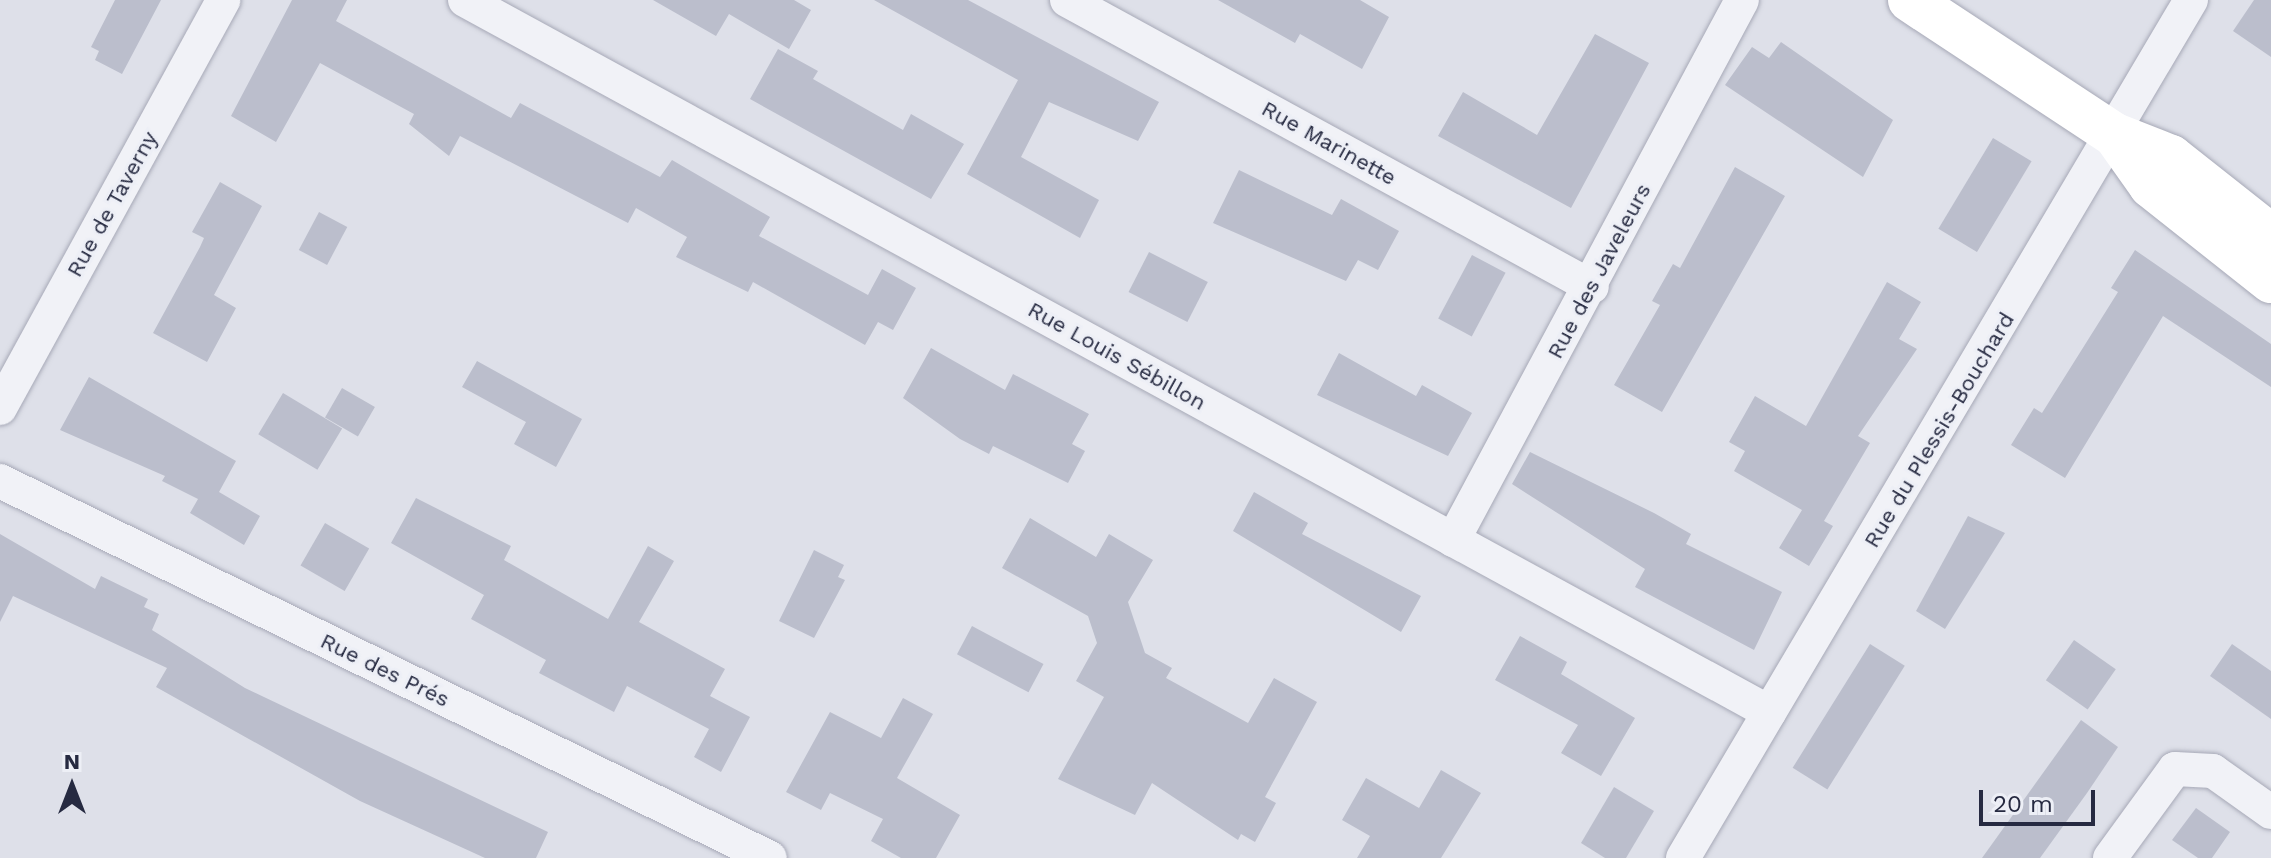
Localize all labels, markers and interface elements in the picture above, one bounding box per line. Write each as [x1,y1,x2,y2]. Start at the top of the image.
street label: Rue Marinette [1257,95,1401,191]
street label: Rue de Taverny [61,126,163,282]
street label: Rue des Javeleurs [1542,179,1656,363]
street label: Rue Louis Sébillon [1023,296,1211,416]
street label: Rue du Plessis-Bouchard [1858,308,2020,552]
street label: Rue des Prés [316,627,454,713]
north arrow [32,746,112,826]
text: N [64,749,80,774]
scale bar [1983,774,2099,824]
text: 20 m [1993,790,2053,818]

